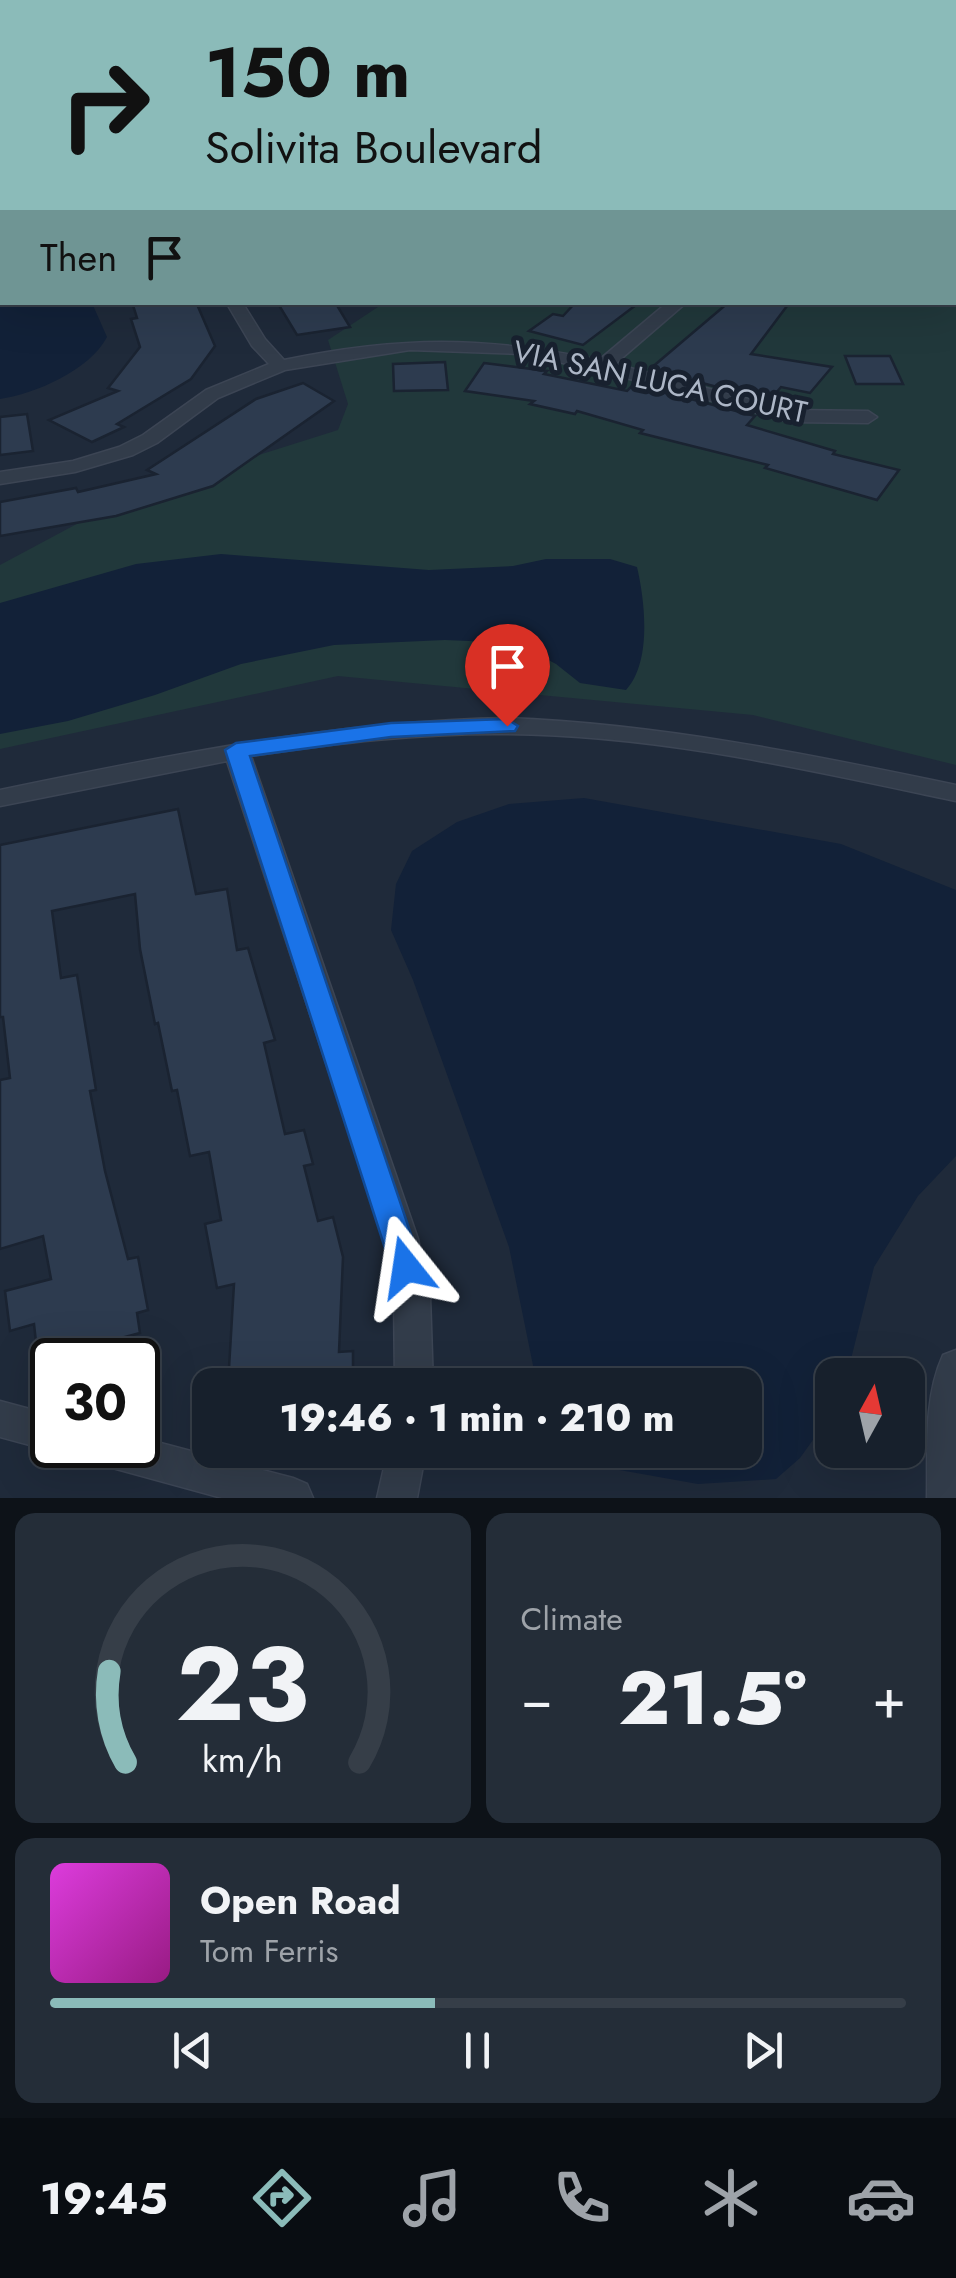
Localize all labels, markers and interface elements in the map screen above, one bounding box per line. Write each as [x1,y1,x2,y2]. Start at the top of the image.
text: 150 m [205,22,411,123]
icon: right [40,40,170,170]
text: Solivita Boulevard [205,115,542,180]
text: Then [40,230,117,285]
icon: arrive [137,230,192,285]
street label: VIA SAN LUCA COURT [509,329,811,434]
pin [465,624,550,727]
icon: arrive [480,639,535,694]
position arrow [354,1215,458,1319]
speed limit sign: 30 [30,1338,160,1468]
north arrow [815,1358,925,1468]
map controls [815,1358,925,1468]
text: 19:46 · 1 min · 210 m [280,1390,674,1445]
text: Climate [521,1596,623,1642]
text: 23 [176,1609,309,1759]
text: 21.5° [618,1644,807,1752]
text: − [521,1659,553,1739]
text: + [872,1659,906,1739]
text: km/h [202,1734,283,1785]
text: Open Road [200,1873,401,1928]
text: Tom Ferris [200,1928,338,1974]
icon: previous [165,2023,220,2078]
icon: pause [450,2023,505,2078]
icon: next [736,2023,791,2078]
icon: directions [247,2163,317,2233]
icon: music [397,2163,467,2233]
icon: phone [547,2163,617,2233]
icon: climate [696,2163,766,2233]
icon: car [846,2163,916,2233]
text: 19:45 [40,2166,168,2231]

